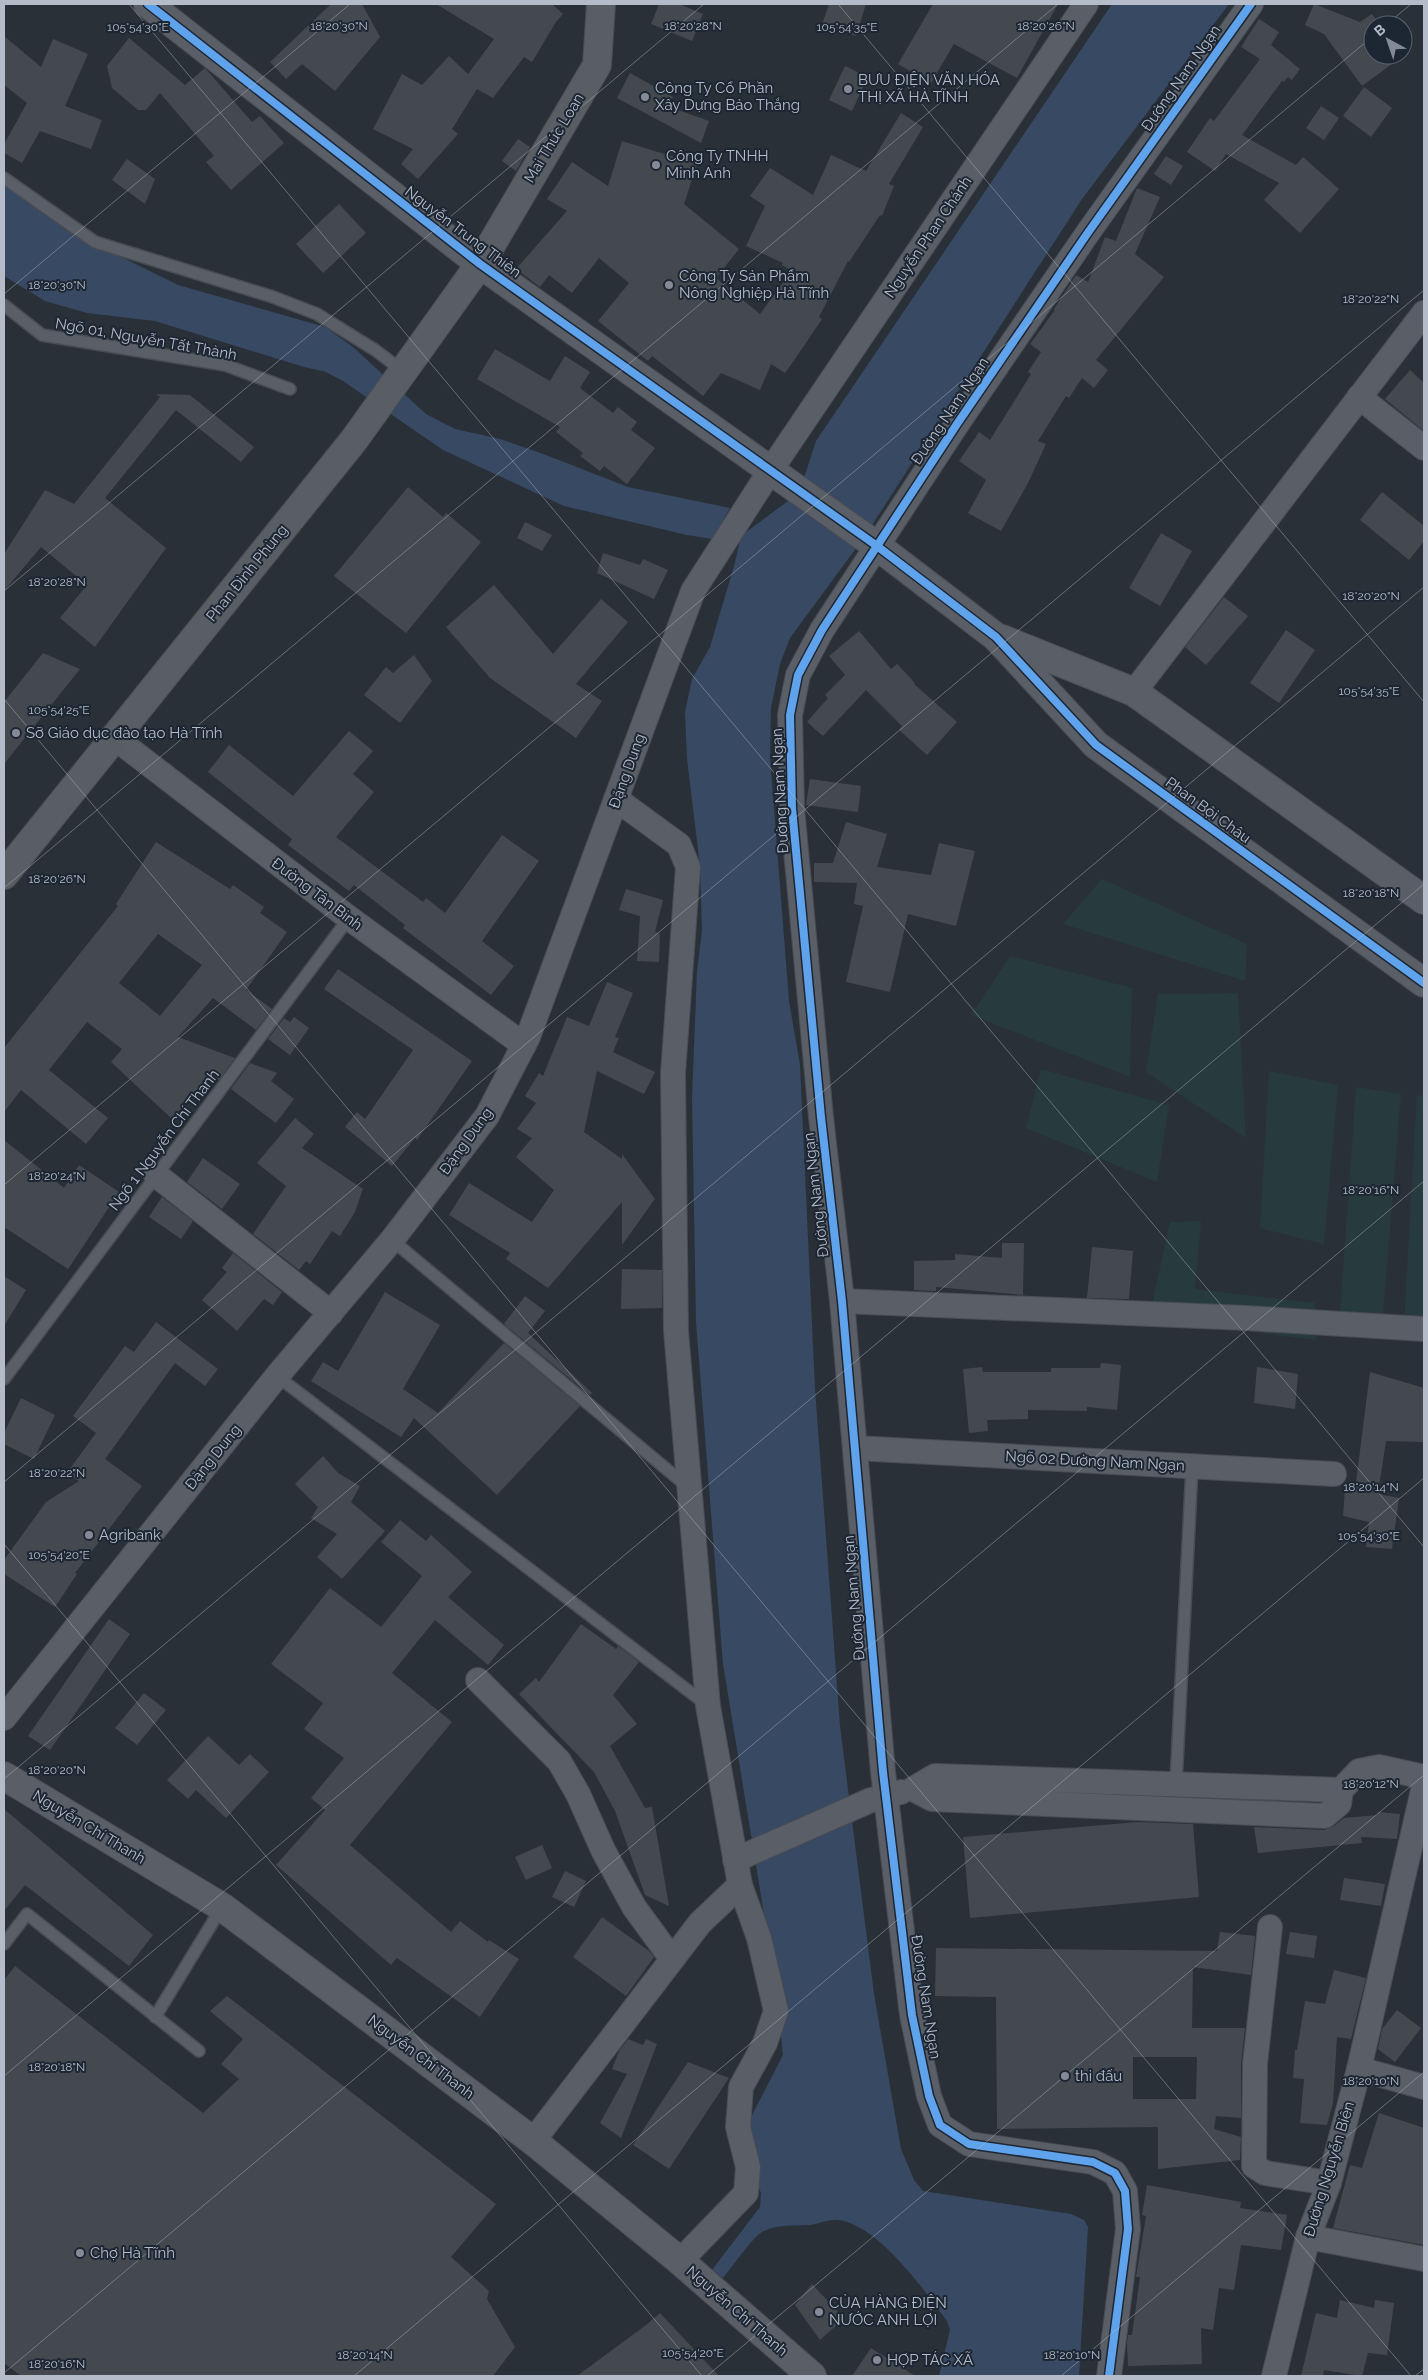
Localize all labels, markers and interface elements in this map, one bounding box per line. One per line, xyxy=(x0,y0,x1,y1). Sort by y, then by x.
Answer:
north arrow xyxy=(1363,15,1413,65)
text: 18°20'30"N xyxy=(310,19,368,33)
text: 18°20'28"N xyxy=(664,19,722,33)
text: 18°20'26"N xyxy=(1017,19,1075,33)
text: 105°54'30"E xyxy=(107,20,169,34)
text: 105°54'35"E xyxy=(816,20,878,34)
street label: Đường Nam Ngạn xyxy=(1138,21,1224,135)
text: B xyxy=(1371,21,1389,39)
place label: BƯU ĐIỆN VĂN HÓA THỊ XÃ HÀ TĨNH xyxy=(858,71,1000,106)
place label: Công Ty Cổ Phần Xây Dựng Bảo Thắng xyxy=(655,79,800,114)
marker: BƯU ĐIỆN VĂN HÓA THỊ XÃ HÀ TĨNH xyxy=(842,83,854,95)
street label: Mai Thúc Loan xyxy=(520,90,588,186)
marker: Công Ty Cổ Phần Xây Dựng Bảo Thắng xyxy=(639,91,651,103)
place label: Công Ty TNHH Minh Anh xyxy=(666,147,769,182)
marker: Công Ty TNHH Minh Anh xyxy=(650,159,662,171)
street label: Nguyễn Phan Chánh xyxy=(881,173,975,301)
street label: Nguyễn Trung Thiên xyxy=(401,182,525,282)
place label: Công Ty Sản Phẩm Nông Nghiệp Hà Tĩnh xyxy=(679,267,829,302)
text: 18°20'30"N xyxy=(28,278,86,292)
marker: Công Ty Sản Phẩm Nông Nghiệp Hà Tĩnh xyxy=(663,279,675,291)
text: 18°20'22"N xyxy=(1343,292,1399,306)
street label: Ngõ 01, Nguyễn Tất Thành xyxy=(54,314,238,364)
street label: Đường Nam Ngạn xyxy=(907,354,993,468)
street label: Phan Đình Phùng xyxy=(202,521,292,625)
text: 18°20'28"N xyxy=(28,575,86,589)
text: 18°20'20"N xyxy=(1342,589,1400,603)
text: 105°54'35"E xyxy=(1338,684,1400,698)
text: 105°54'25"E xyxy=(29,703,90,717)
place label: Sỡ Giáo dục đào tạo Hà Tĩnh xyxy=(26,724,223,742)
marker: Sỡ Giáo dục đào tạo Hà Tĩnh xyxy=(10,727,22,739)
street label: Đường Nam Ngạn xyxy=(768,728,792,854)
street label: Đặng Dung xyxy=(605,731,649,811)
street label: Phan Bội Châu xyxy=(1162,773,1254,847)
street label: Đường Tân Bình xyxy=(268,854,366,934)
text: 18°20'26"N xyxy=(28,872,86,886)
text: 18°20'18"N xyxy=(1343,886,1399,900)
street label: Ngõ 1 Nguyễn Chí Thanh xyxy=(105,1066,223,1214)
street label: Đặng Dung xyxy=(436,1104,496,1178)
street label: Đường Nam Ngạn xyxy=(799,1132,833,1258)
text: 18°20'24"N xyxy=(29,1169,85,1183)
text: 18°20'16"N xyxy=(1343,1183,1399,1197)
street label: Đặng Dung xyxy=(181,1421,245,1493)
street label: Ngõ 02 Đường Nam Ngạn xyxy=(1005,1447,1185,1475)
text: 18°20'22"N xyxy=(29,1466,85,1480)
text: 18°20'14"N xyxy=(1343,1480,1399,1494)
place label: Agribank xyxy=(99,1526,161,1544)
marker: Agribank xyxy=(83,1529,95,1541)
text: 105°54'30"E xyxy=(1338,1529,1400,1543)
street label: Đường Nam Ngạn xyxy=(840,1535,868,1661)
text: 105°54'20"E xyxy=(28,1548,90,1562)
text: 18°20'20"N xyxy=(28,1763,86,1777)
text: 18°20'12"N xyxy=(1343,1777,1399,1791)
street label: Nguyễn Chí Thanh xyxy=(29,1786,149,1868)
street label: Đường Nam Ngạn xyxy=(907,1934,945,2060)
street label: Nguyễn Chí Thanh xyxy=(364,2011,478,2103)
text: 18°20'18"N xyxy=(29,2060,85,2074)
place label: thi đấu xyxy=(1075,2067,1122,2085)
marker: thi đấu xyxy=(1059,2070,1071,2082)
text: 18°20'10"N xyxy=(1343,2074,1399,2088)
street label: Đường Nguyễn Biên xyxy=(1300,2099,1358,2239)
place label: Chợ Hà Tĩnh xyxy=(90,2244,175,2262)
marker: Chợ Hà Tĩnh xyxy=(74,2247,86,2259)
street label: Nguyễn Chí Thanh xyxy=(683,2262,791,2360)
place label: CỦA HÀNG ĐIỆN NƯỚC ANH LỢI xyxy=(829,2294,947,2329)
marker: CỦA HÀNG ĐIỆN NƯỚC ANH LỢI xyxy=(813,2306,825,2318)
text: 105°54'20"E xyxy=(662,2346,724,2360)
text: 18°20'14"N xyxy=(337,2348,393,2362)
text: 18°20'10"N xyxy=(1044,2348,1100,2362)
place label: HỢP TÁC XÃ xyxy=(887,2351,973,2369)
marker: HỢP TÁC XÃ xyxy=(871,2354,883,2366)
text: 18°20'16"N xyxy=(29,2357,85,2371)

